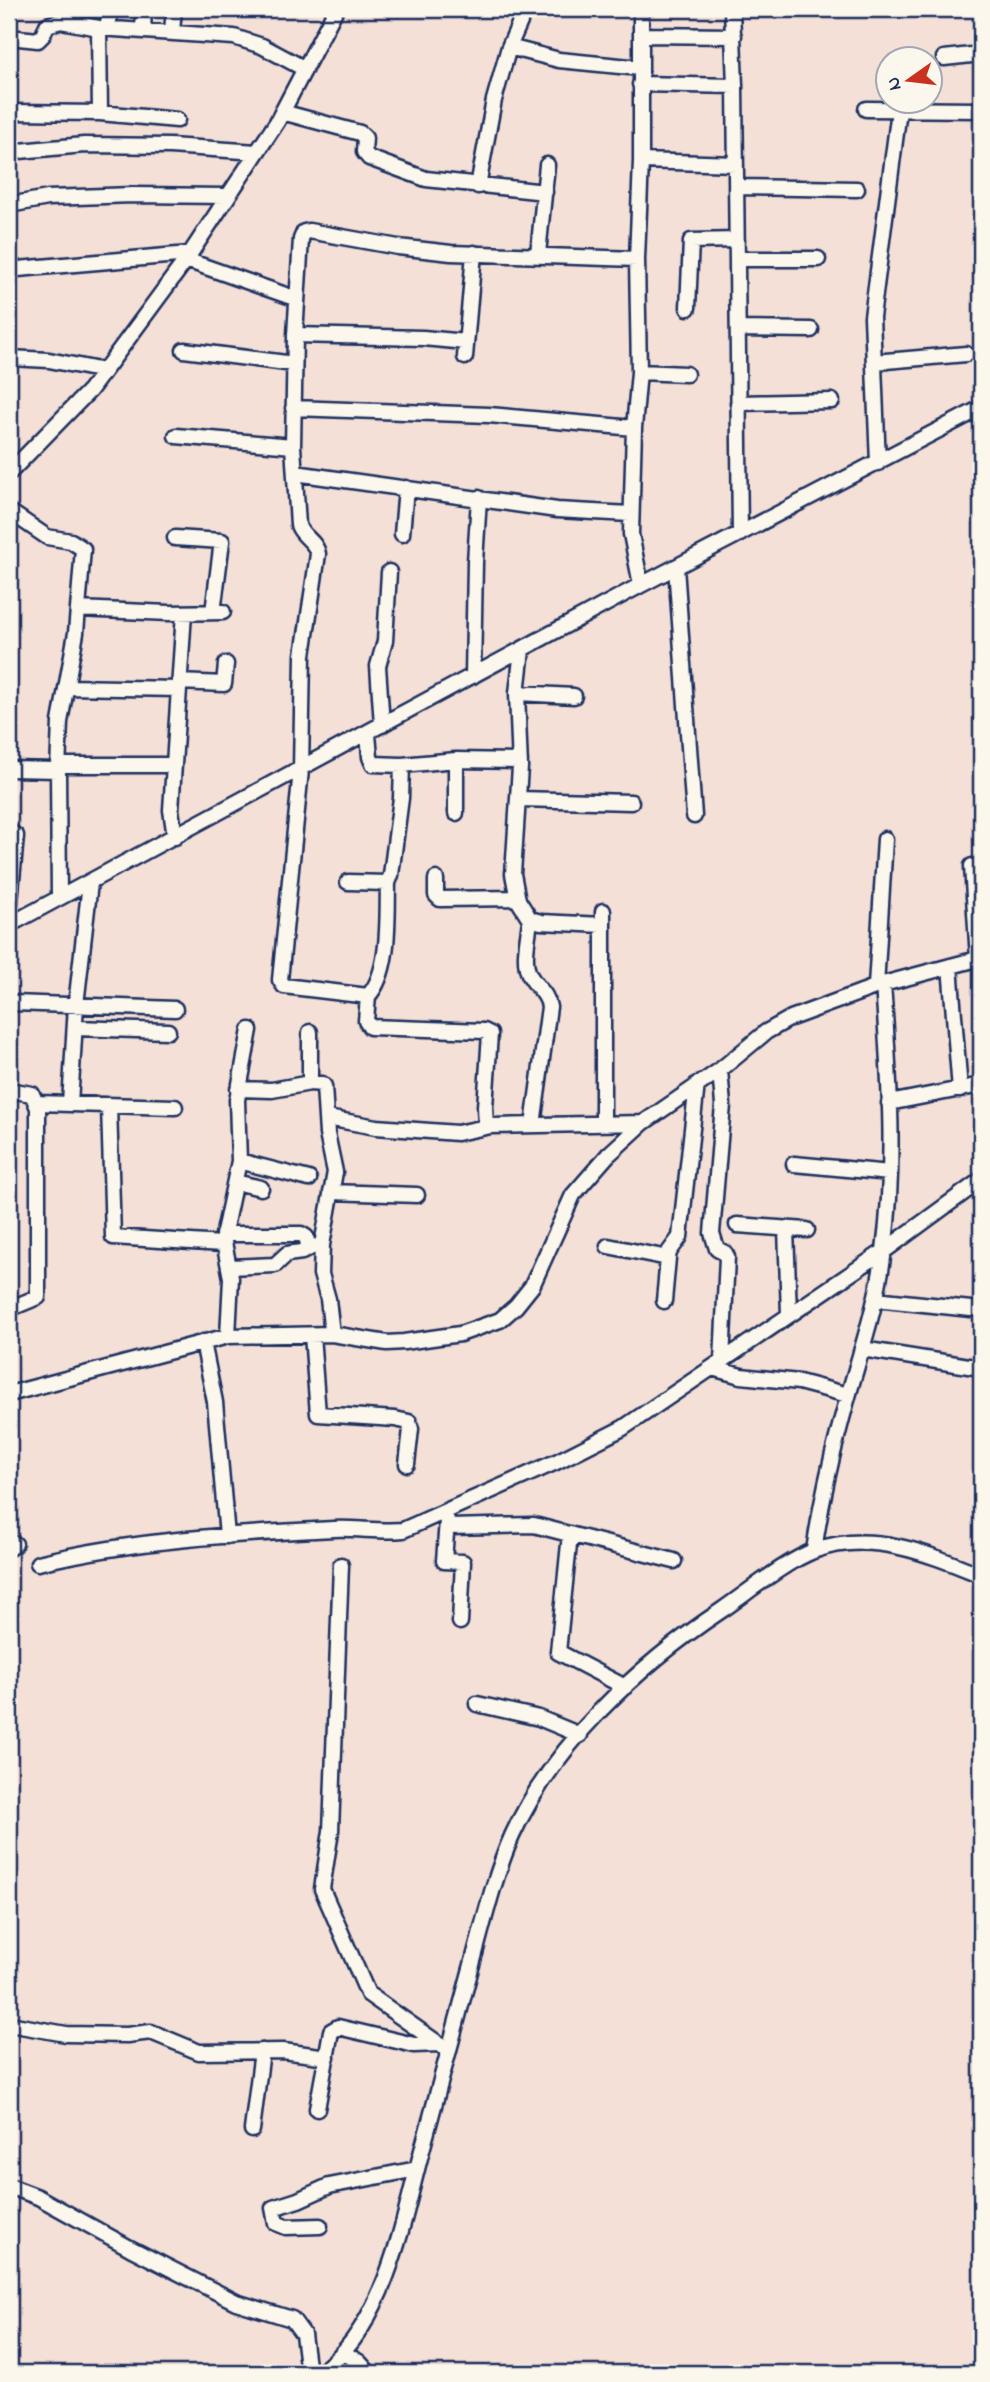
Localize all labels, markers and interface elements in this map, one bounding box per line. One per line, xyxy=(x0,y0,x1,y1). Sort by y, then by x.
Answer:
north arrow xyxy=(874,46,944,116)
text: N xyxy=(880,74,910,93)

